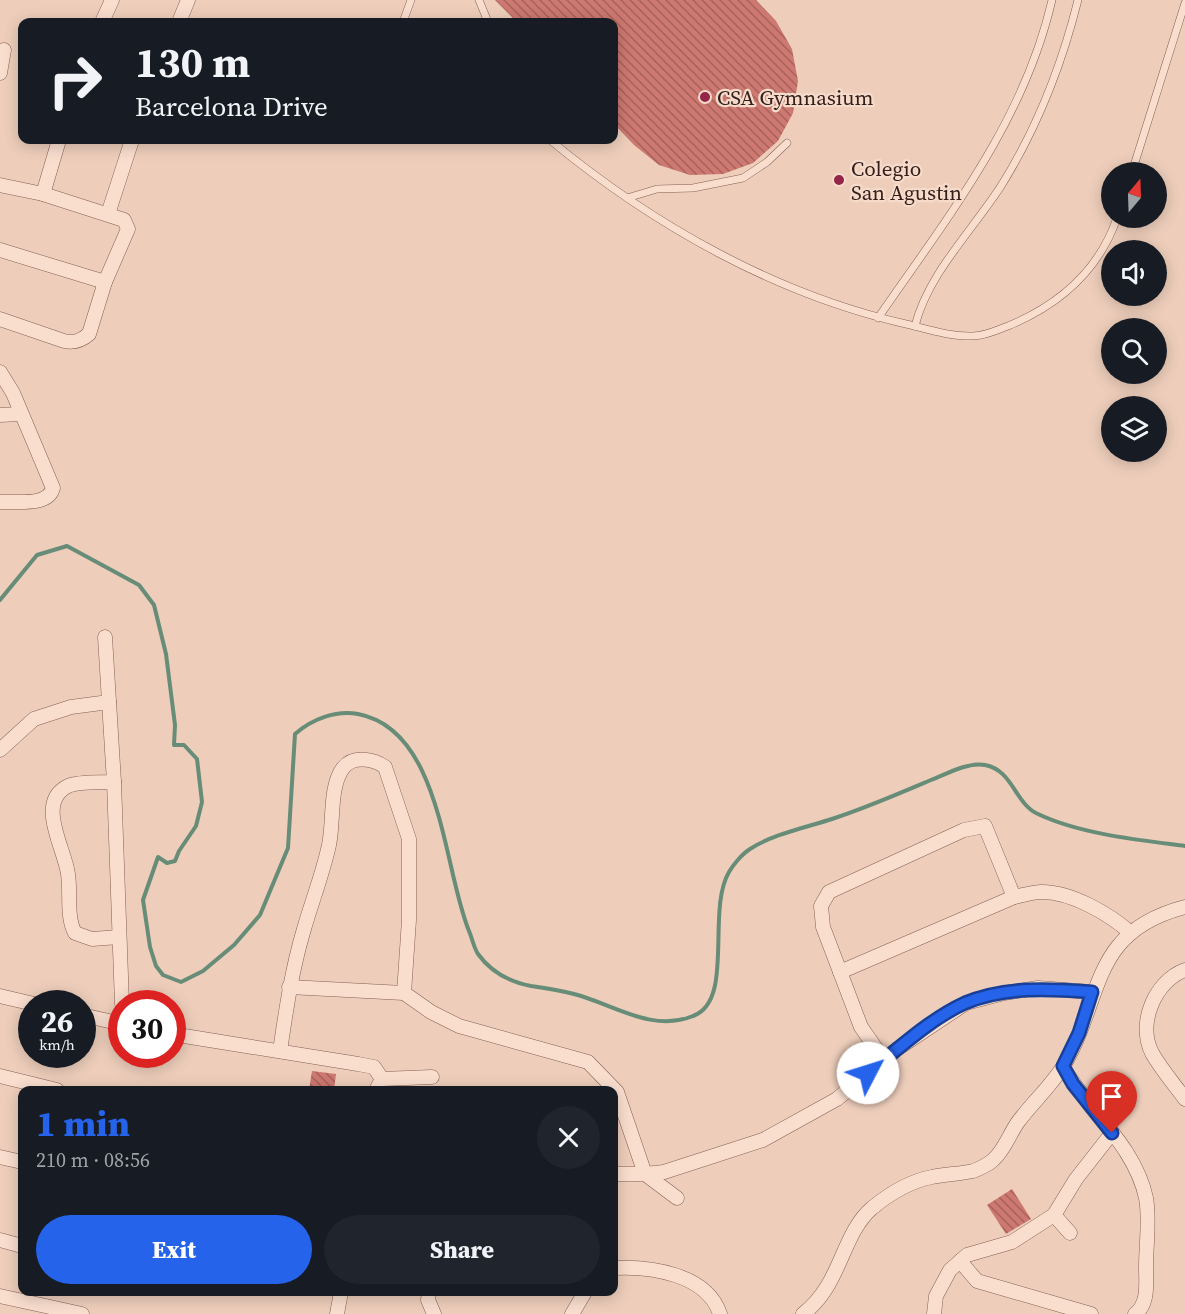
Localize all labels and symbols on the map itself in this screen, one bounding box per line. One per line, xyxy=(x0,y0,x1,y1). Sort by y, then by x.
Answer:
place label: CSA Gymnasium xyxy=(717,83,873,112)
marker: CSA Gymnasium xyxy=(698,90,712,104)
place label: Colegio San Agustin xyxy=(851,154,962,207)
north arrow xyxy=(1101,162,1167,228)
marker: Colegio San Agustin xyxy=(832,173,846,187)
speed limit sign: 30 xyxy=(108,990,186,1068)
position arrow xyxy=(836,1041,900,1105)
pin xyxy=(1086,1071,1137,1133)

